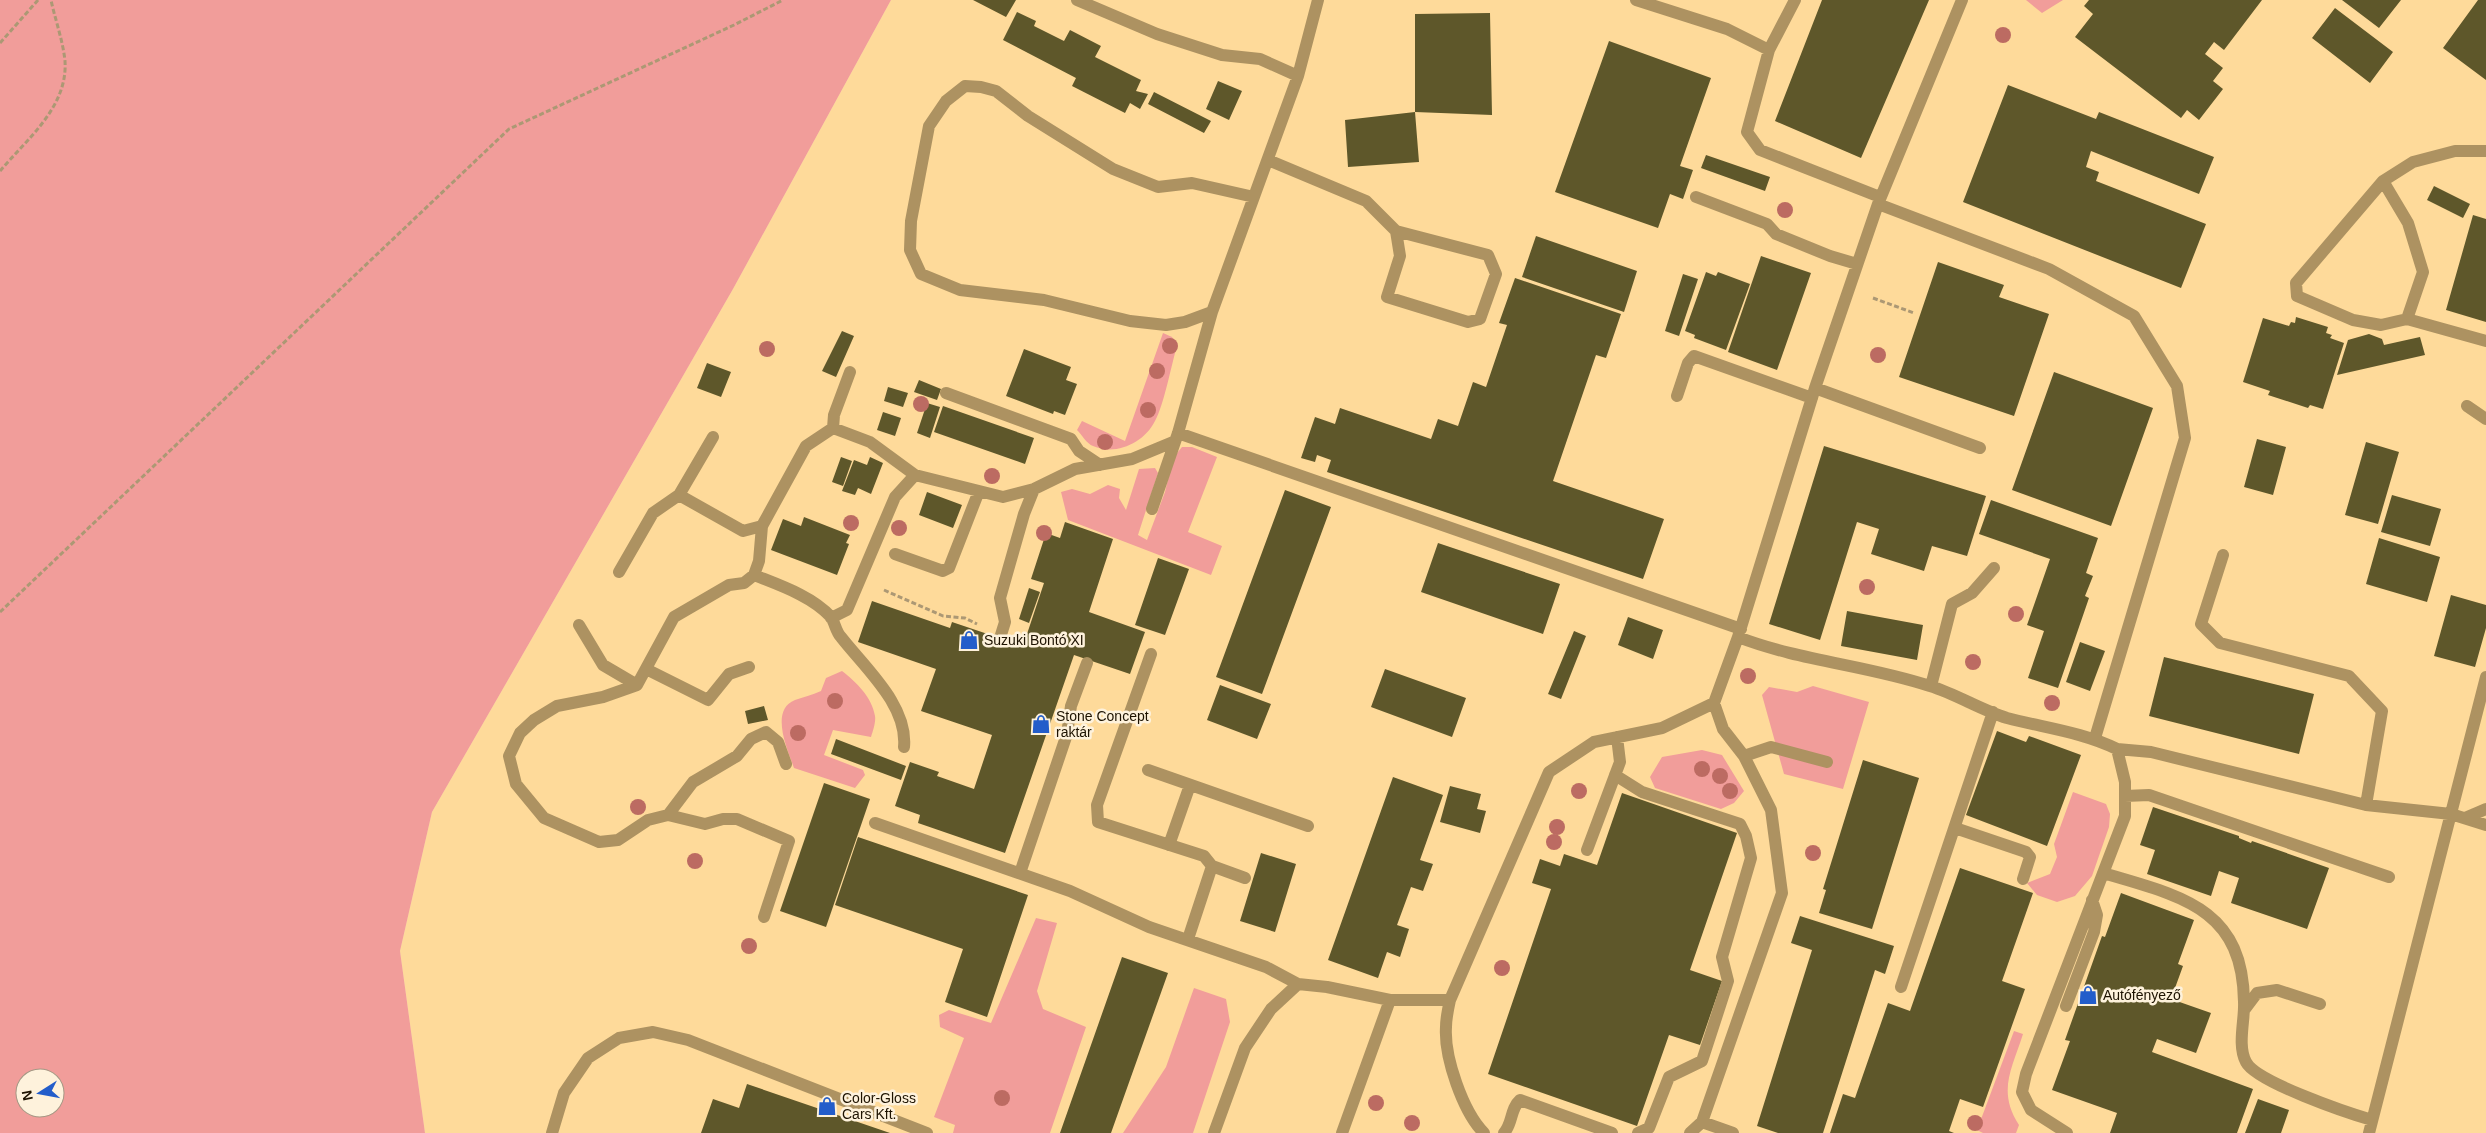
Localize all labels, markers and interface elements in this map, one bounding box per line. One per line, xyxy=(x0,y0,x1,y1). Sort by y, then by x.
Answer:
shop icon: Suzuki Bontó XI xyxy=(958,629,980,651)
place label: Suzuki Bontó XI xyxy=(984,632,1084,648)
place label: Stone Concept raktár xyxy=(1056,708,1149,740)
shop icon: Stone Concept raktár xyxy=(1030,713,1052,735)
shop icon: Autófényező xyxy=(2077,984,2099,1006)
place label: Autófényező xyxy=(2103,987,2181,1003)
north arrow xyxy=(15,1068,65,1118)
text: N xyxy=(18,1089,36,1102)
place label: Color-Gloss Cars Kft. xyxy=(842,1090,916,1122)
shop icon: Color-Gloss Cars Kft. xyxy=(816,1095,838,1117)

